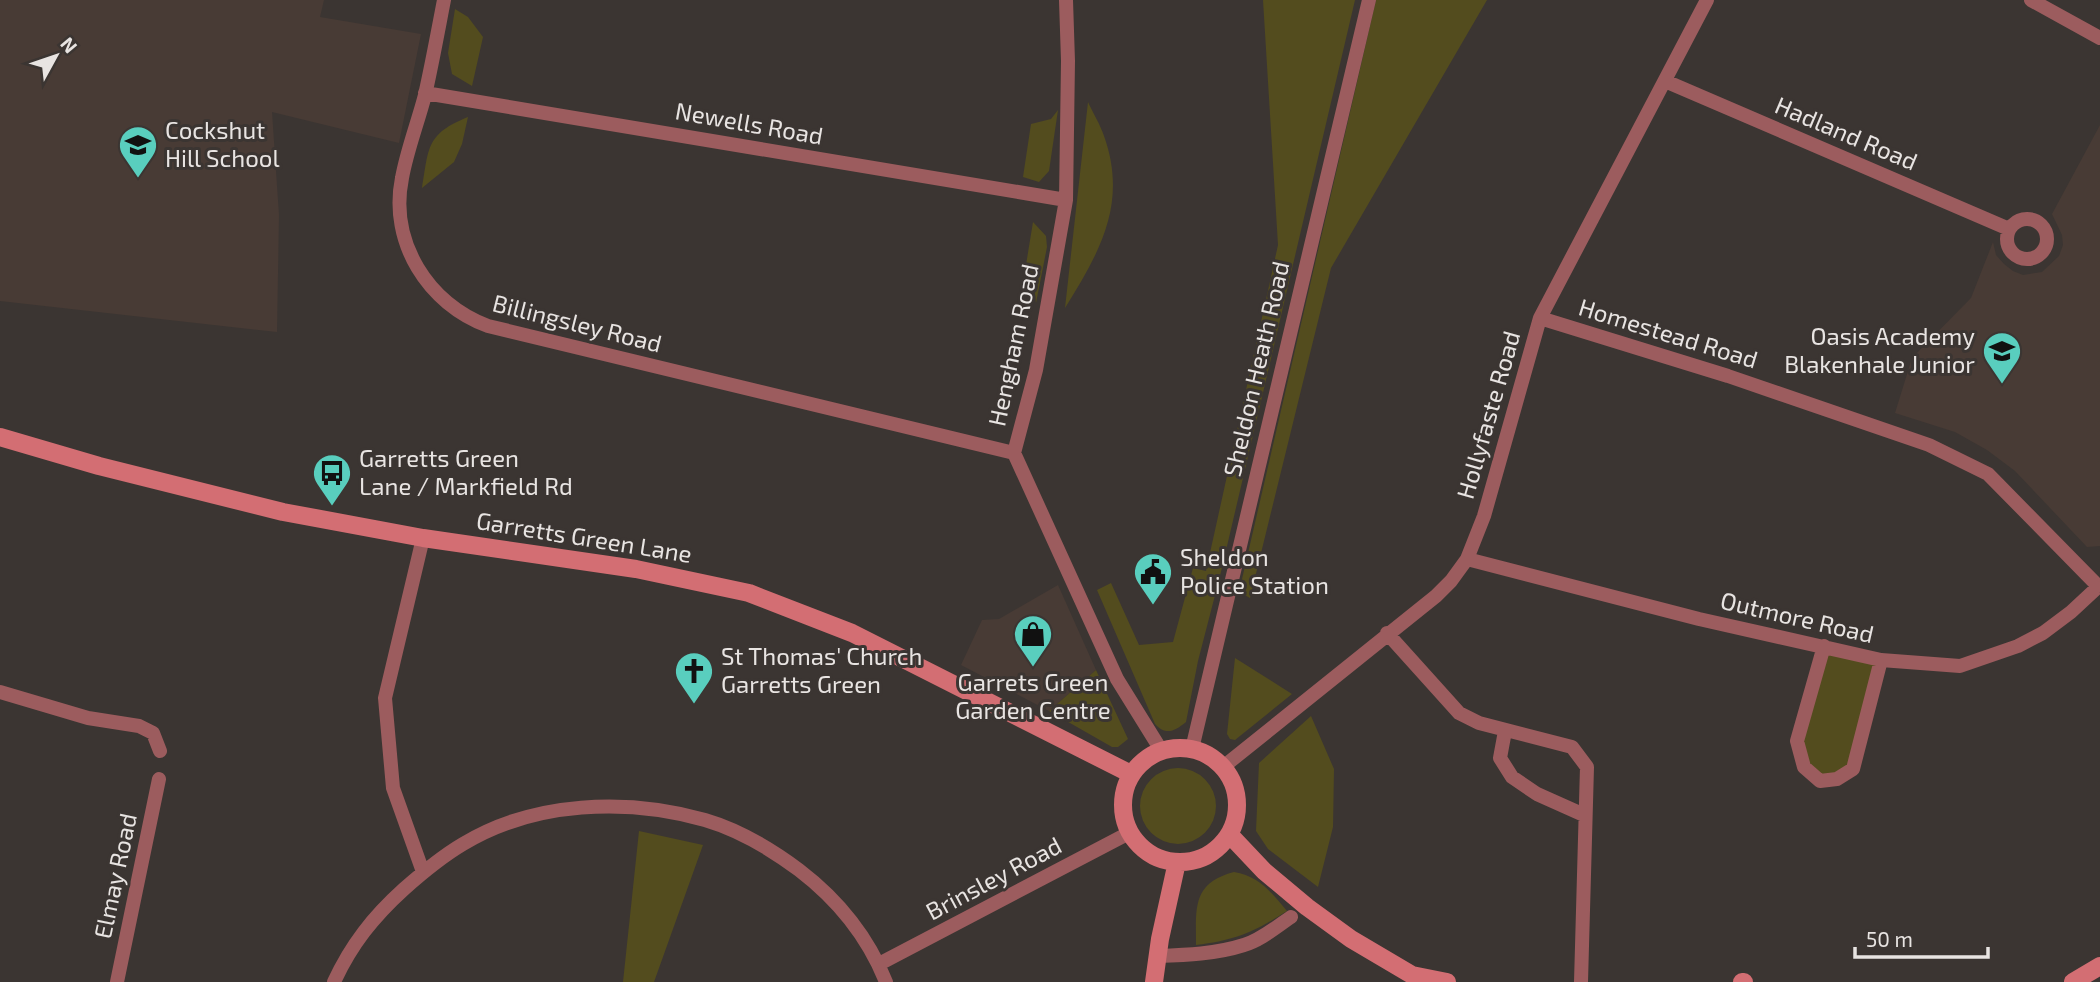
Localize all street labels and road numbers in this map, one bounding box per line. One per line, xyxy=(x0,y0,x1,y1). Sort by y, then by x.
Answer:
street label: Hadland Road xyxy=(1771,90,1922,176)
street label: Newells Road xyxy=(673,95,825,150)
street label: Sheldon Heath Road xyxy=(1217,258,1294,479)
street label: Hengham Road xyxy=(981,261,1044,428)
street label: Billingsley Road xyxy=(490,288,665,358)
street label: Homestead Road xyxy=(1576,292,1761,374)
street label: Hollyfaste Road xyxy=(1450,327,1525,502)
street label: Garretts Green Lane xyxy=(474,505,694,568)
street label: Outmore Road xyxy=(1718,585,1877,648)
street label: Elmay Road xyxy=(87,810,142,941)
street label: Brinsley Road xyxy=(921,830,1066,926)

